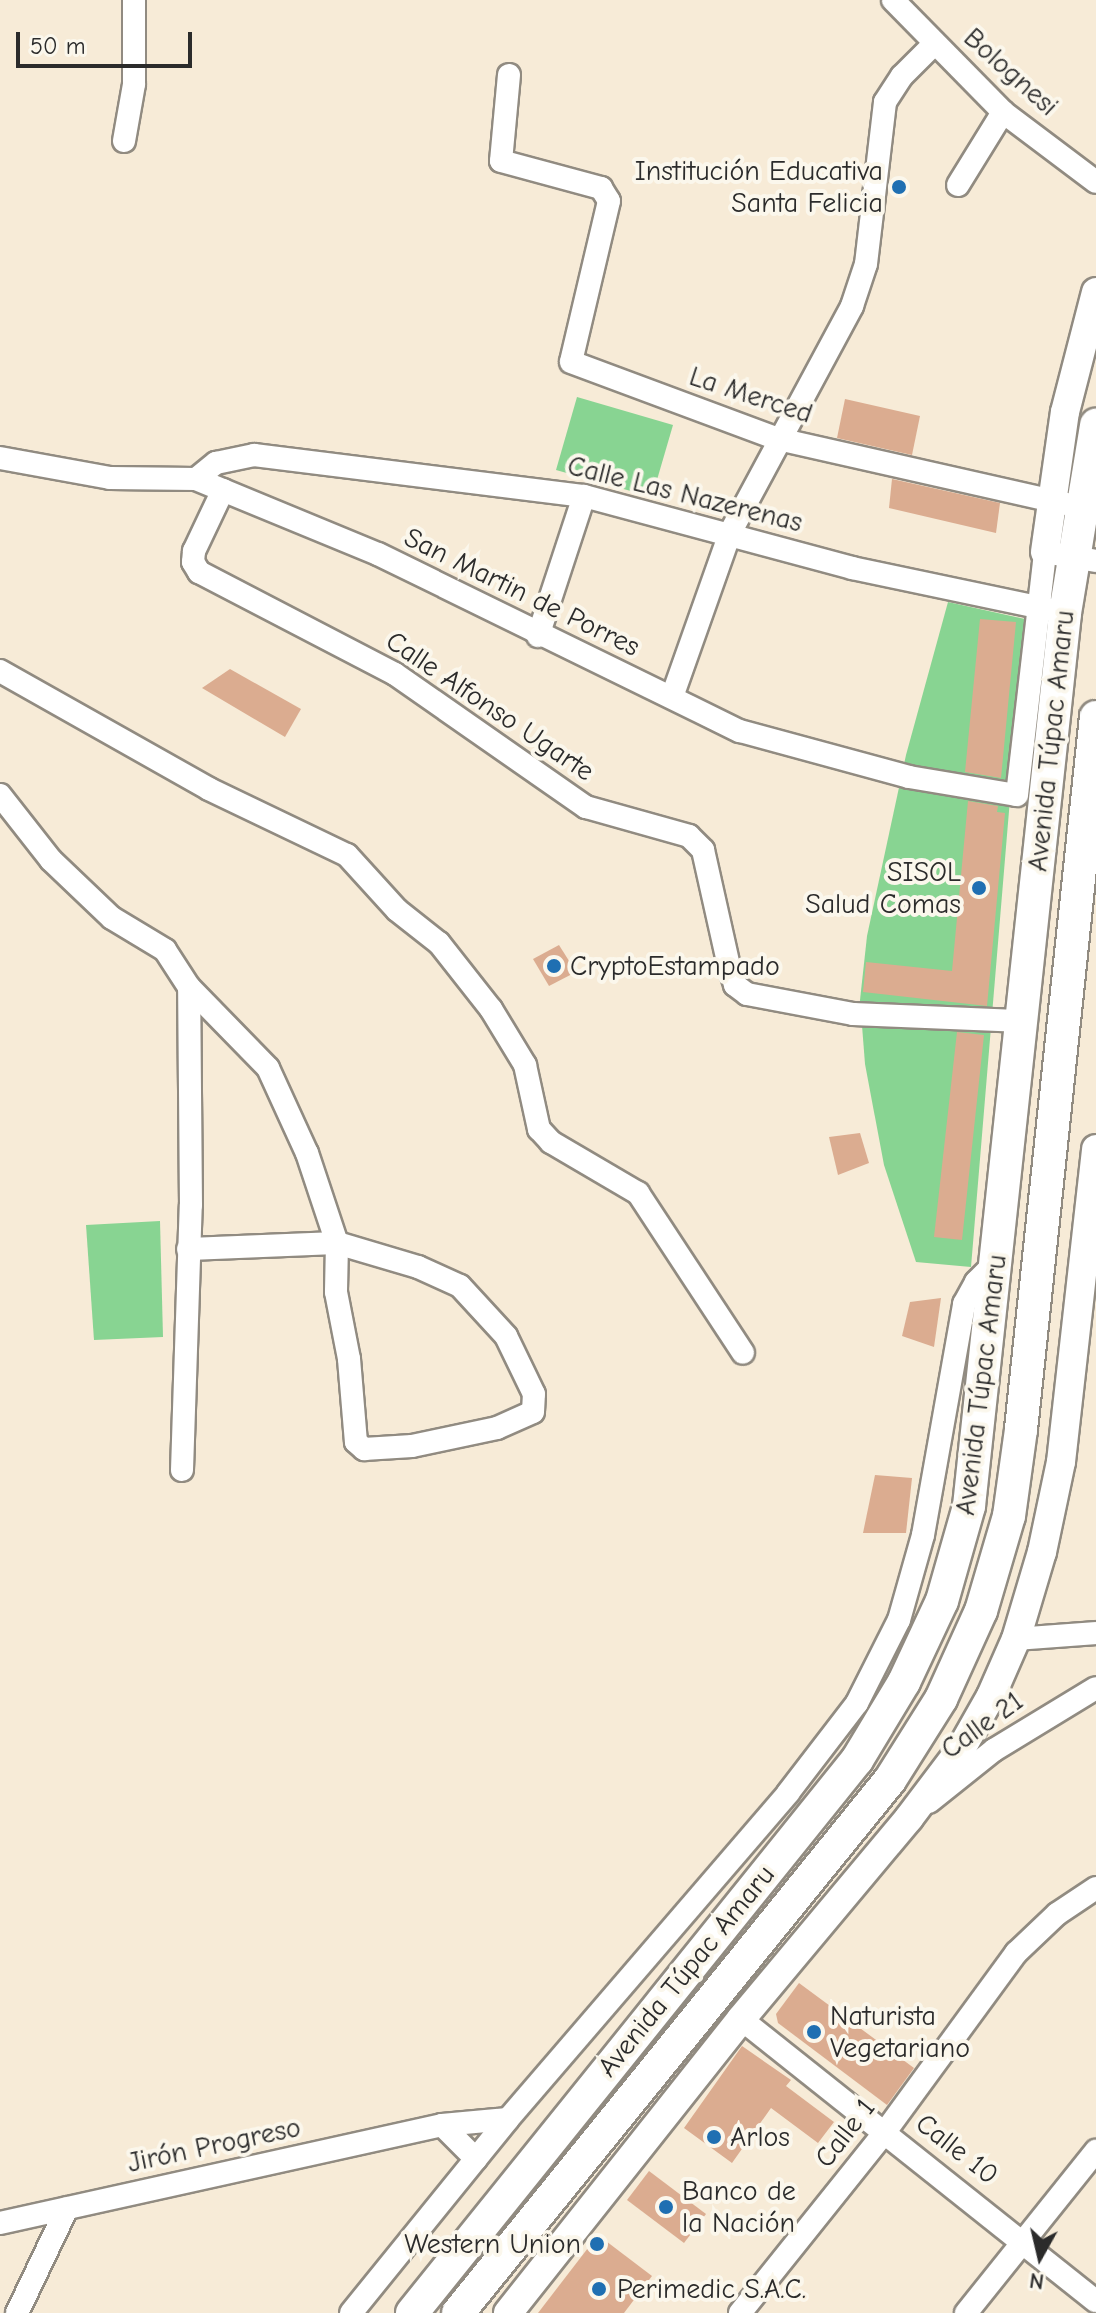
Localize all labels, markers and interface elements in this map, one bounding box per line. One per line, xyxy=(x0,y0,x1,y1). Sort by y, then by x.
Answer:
scale bar xyxy=(20,16,196,66)
street label: Bolognesi xyxy=(957,21,1065,123)
text: 50 m xyxy=(30,32,86,60)
place label: Institución Educativa Santa Felicia xyxy=(635,154,883,220)
marker: Institución Educativa Santa Felicia xyxy=(890,178,908,196)
street label: La Merced xyxy=(685,359,817,431)
street label: Calle Las Nazerenas xyxy=(564,449,806,539)
street label: San Martin de Porres xyxy=(399,520,645,664)
street label: Avenida Túpac Amaru xyxy=(1021,609,1081,873)
street label: Calle Alfonso Ugarte xyxy=(379,624,601,788)
place label: SISOL Salud Comas xyxy=(805,855,961,921)
marker: SISOL Salud Comas xyxy=(968,877,990,899)
place label: CryptoEstampado xyxy=(570,949,780,983)
marker: CryptoEstampado xyxy=(545,957,563,975)
street label: Avenida Túpac Amaru xyxy=(948,1253,1014,1517)
street label: Calle 21 xyxy=(934,1684,1030,1766)
street label: Avenida Túpac Amaru xyxy=(590,1859,782,2083)
place label: Naturista Vegetariano xyxy=(830,1999,970,2065)
marker: Naturista Vegetariano xyxy=(805,2023,823,2041)
street label: Calle 1 xyxy=(808,2092,882,2174)
street label: Calle 10 xyxy=(909,2106,1005,2192)
street label: Jirón Progreso xyxy=(124,2110,304,2180)
place label: Arlos xyxy=(730,2120,790,2154)
marker: Arlos xyxy=(705,2128,723,2146)
place label: Banco de la Nación xyxy=(682,2174,796,2240)
marker: Banco de la Nación xyxy=(657,2198,675,2216)
north arrow xyxy=(1000,2217,1080,2297)
place label: Western Union xyxy=(404,2227,581,2261)
marker: Western Union xyxy=(588,2235,606,2253)
text: N xyxy=(1028,2267,1046,2295)
place label: Perimedic S.A.C. xyxy=(617,2272,806,2306)
marker: Perimedic S.A.C. xyxy=(588,2278,610,2300)

